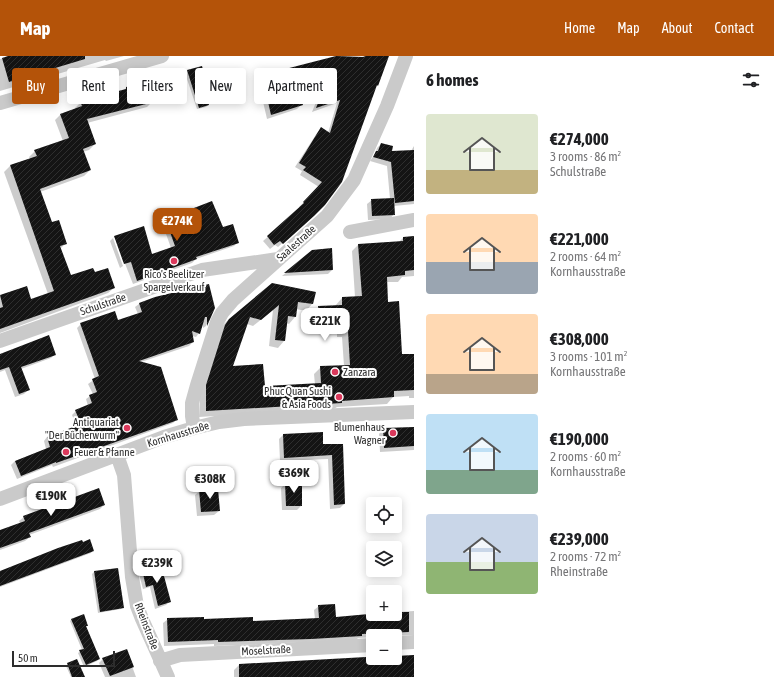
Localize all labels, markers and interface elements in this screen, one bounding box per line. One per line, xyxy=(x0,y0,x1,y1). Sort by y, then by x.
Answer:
text: Map xyxy=(20,17,51,39)
text: Home xyxy=(564,20,595,36)
text: Map xyxy=(617,20,640,36)
text: About xyxy=(662,20,693,36)
text: Contact xyxy=(715,20,754,36)
chip: Buy xyxy=(12,68,59,104)
chip: Rent xyxy=(67,68,119,104)
chip: Filters xyxy=(127,68,187,104)
chip: New xyxy=(195,68,246,104)
chip: Apartment xyxy=(254,68,337,104)
icon: filters xyxy=(740,69,762,91)
text: 6 homes xyxy=(426,70,479,90)
text: €274,000 xyxy=(550,129,609,149)
icon: home xyxy=(458,130,506,178)
text: 3 rooms · 86 m² xyxy=(550,149,621,164)
text: Schulstraße xyxy=(550,164,606,179)
pin: €274K xyxy=(149,208,205,242)
text: €274K xyxy=(162,213,192,228)
street label: Saalestraße xyxy=(274,222,318,264)
text: €221,000 xyxy=(550,229,609,249)
icon: home xyxy=(458,230,506,278)
text: 2 rooms · 64 m² xyxy=(550,249,621,264)
marker: Rico's Beelitzer Spargelverkauf xyxy=(169,256,179,266)
text: Kornhausstraße xyxy=(550,264,626,279)
place label: Rico's Beelitzer Spargelverkauf xyxy=(143,268,205,293)
street label: Schulstraße xyxy=(79,291,127,317)
pin: €221K xyxy=(297,308,353,342)
text: €221K xyxy=(310,313,340,328)
text: €308,000 xyxy=(550,329,609,349)
icon: home xyxy=(458,330,506,378)
text: 3 rooms · 101 m² xyxy=(550,349,627,364)
text: Kornhausstraße xyxy=(550,364,626,379)
place label: Zanzara xyxy=(343,366,376,378)
marker: Zanzara xyxy=(330,367,340,377)
place label: Phuc Quan Sushi & Asia Foods xyxy=(264,385,331,410)
marker: Phuc Quan Sushi & Asia Foods xyxy=(334,392,344,402)
place label: Antiquariat "Der Bücherwurm" xyxy=(45,416,119,441)
street label: Kornhausstraße xyxy=(146,419,210,449)
place label: Blumenhaus Wagner xyxy=(334,421,386,446)
marker: Antiquariat "Der Bücherwurm" xyxy=(122,423,132,433)
marker: Blumenhaus Wagner xyxy=(388,428,398,438)
text: €190,000 xyxy=(550,429,609,449)
icon: home xyxy=(458,430,506,478)
place label: Feuer & Pfanne xyxy=(74,446,135,458)
marker: Feuer & Pfanne xyxy=(61,447,71,457)
text: 2 rooms · 60 m² xyxy=(550,449,621,464)
pin: €369K xyxy=(266,460,322,494)
text: Kornhausstraße xyxy=(550,464,626,479)
text: €369K xyxy=(279,465,309,480)
pin: €308K xyxy=(182,466,238,500)
text: €308K xyxy=(195,471,225,486)
pin: €190K xyxy=(23,483,79,517)
text: €190K xyxy=(36,488,66,503)
map controls xyxy=(366,497,402,665)
button: locate xyxy=(366,497,402,533)
text: €239,000 xyxy=(550,529,609,549)
icon: home xyxy=(458,530,506,578)
button: layers xyxy=(366,541,402,577)
text: 2 rooms · 72 m² xyxy=(550,549,621,564)
pin: €239K xyxy=(129,550,185,584)
text: €239K xyxy=(142,555,172,570)
text: Rheinstraße xyxy=(550,564,608,579)
button: + xyxy=(366,585,402,621)
street label: Rheinstraße xyxy=(133,601,161,651)
button: − xyxy=(366,629,402,665)
street label: Moselstraße xyxy=(241,643,291,657)
scale bar xyxy=(12,649,115,668)
text: 50 m xyxy=(18,652,38,664)

